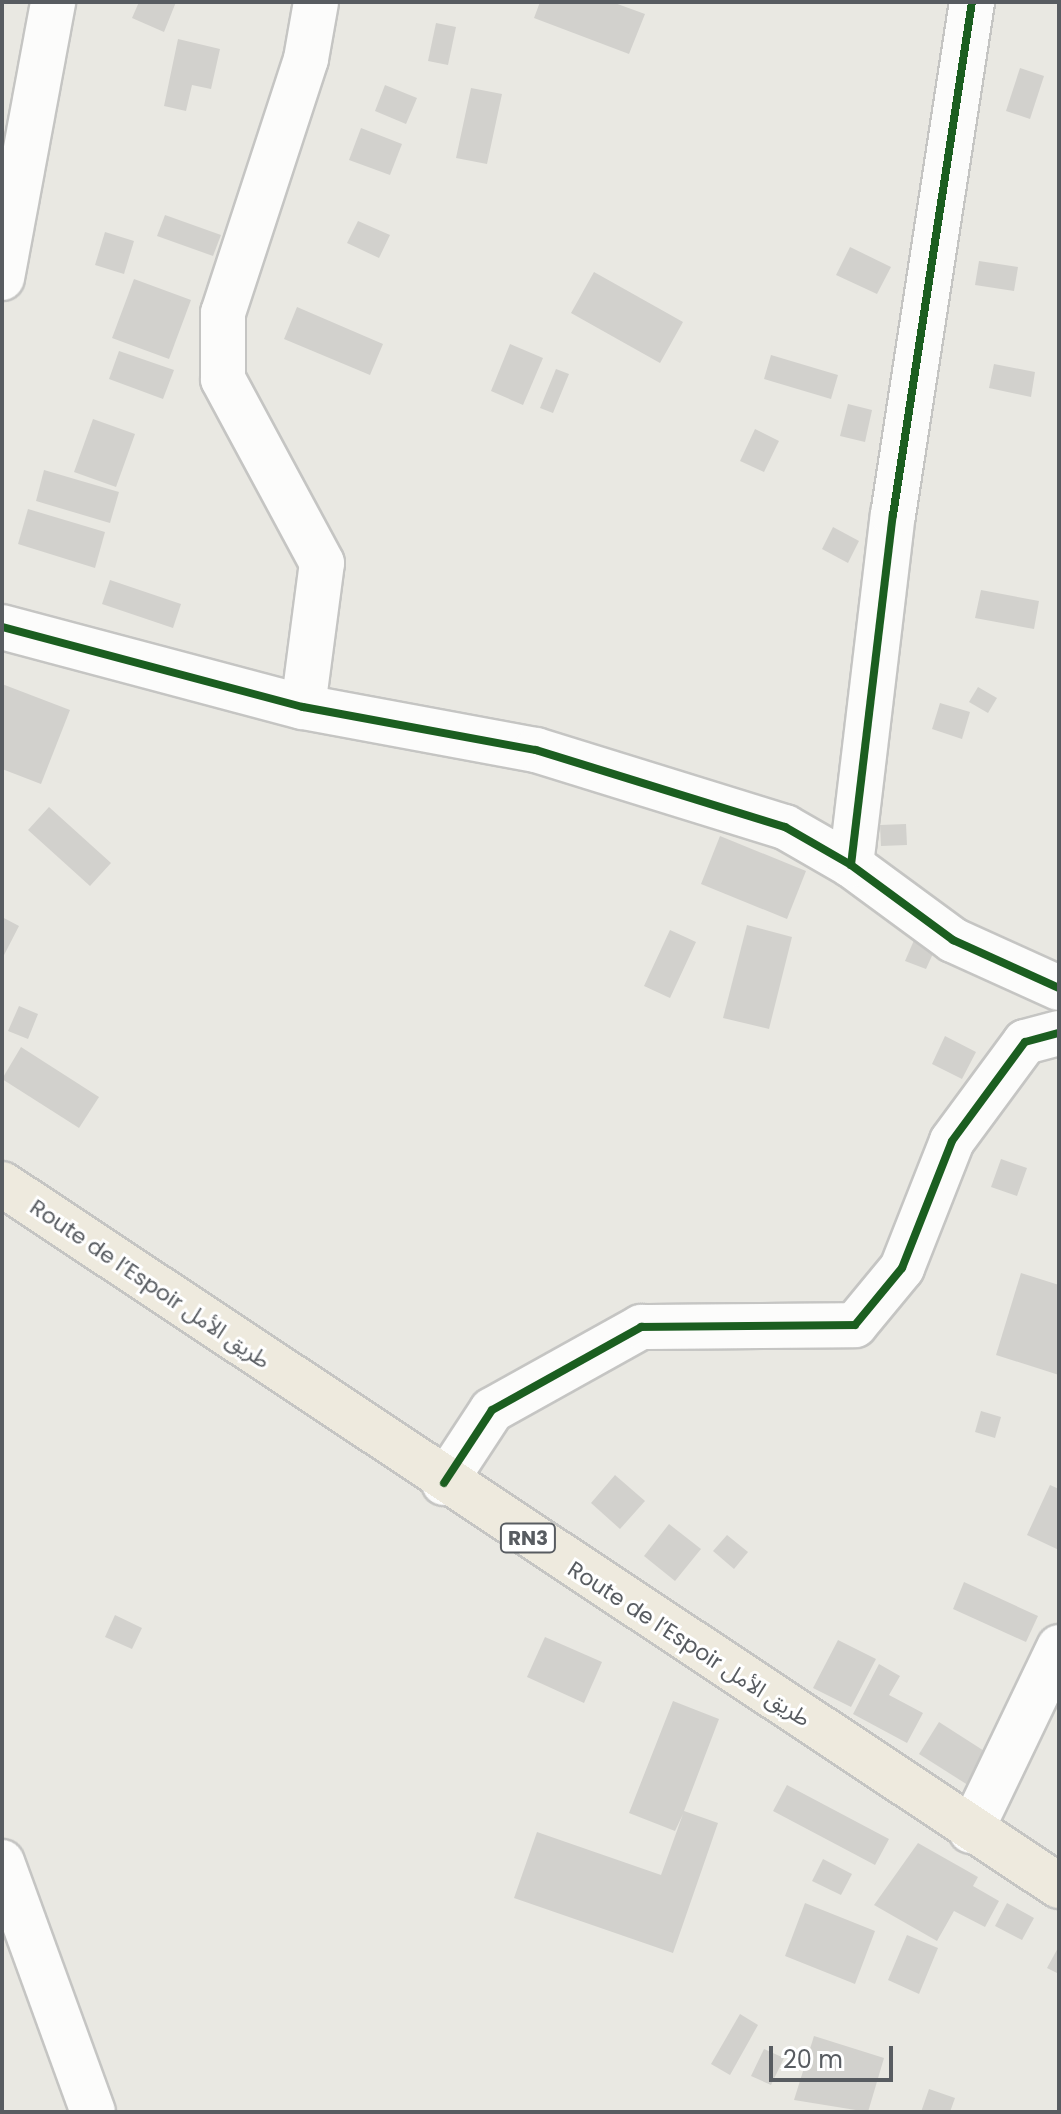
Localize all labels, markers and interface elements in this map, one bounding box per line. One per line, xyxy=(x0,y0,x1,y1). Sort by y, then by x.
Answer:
street label: Route de l’Espoir طريق الأمل xyxy=(25,1194,275,1374)
road number: RN3 xyxy=(498,1522,558,1554)
street label: Route de l’Espoir طريق الأمل xyxy=(563,1556,815,1732)
scale bar xyxy=(773,2030,897,2080)
text: 20 m xyxy=(783,2043,843,2076)

